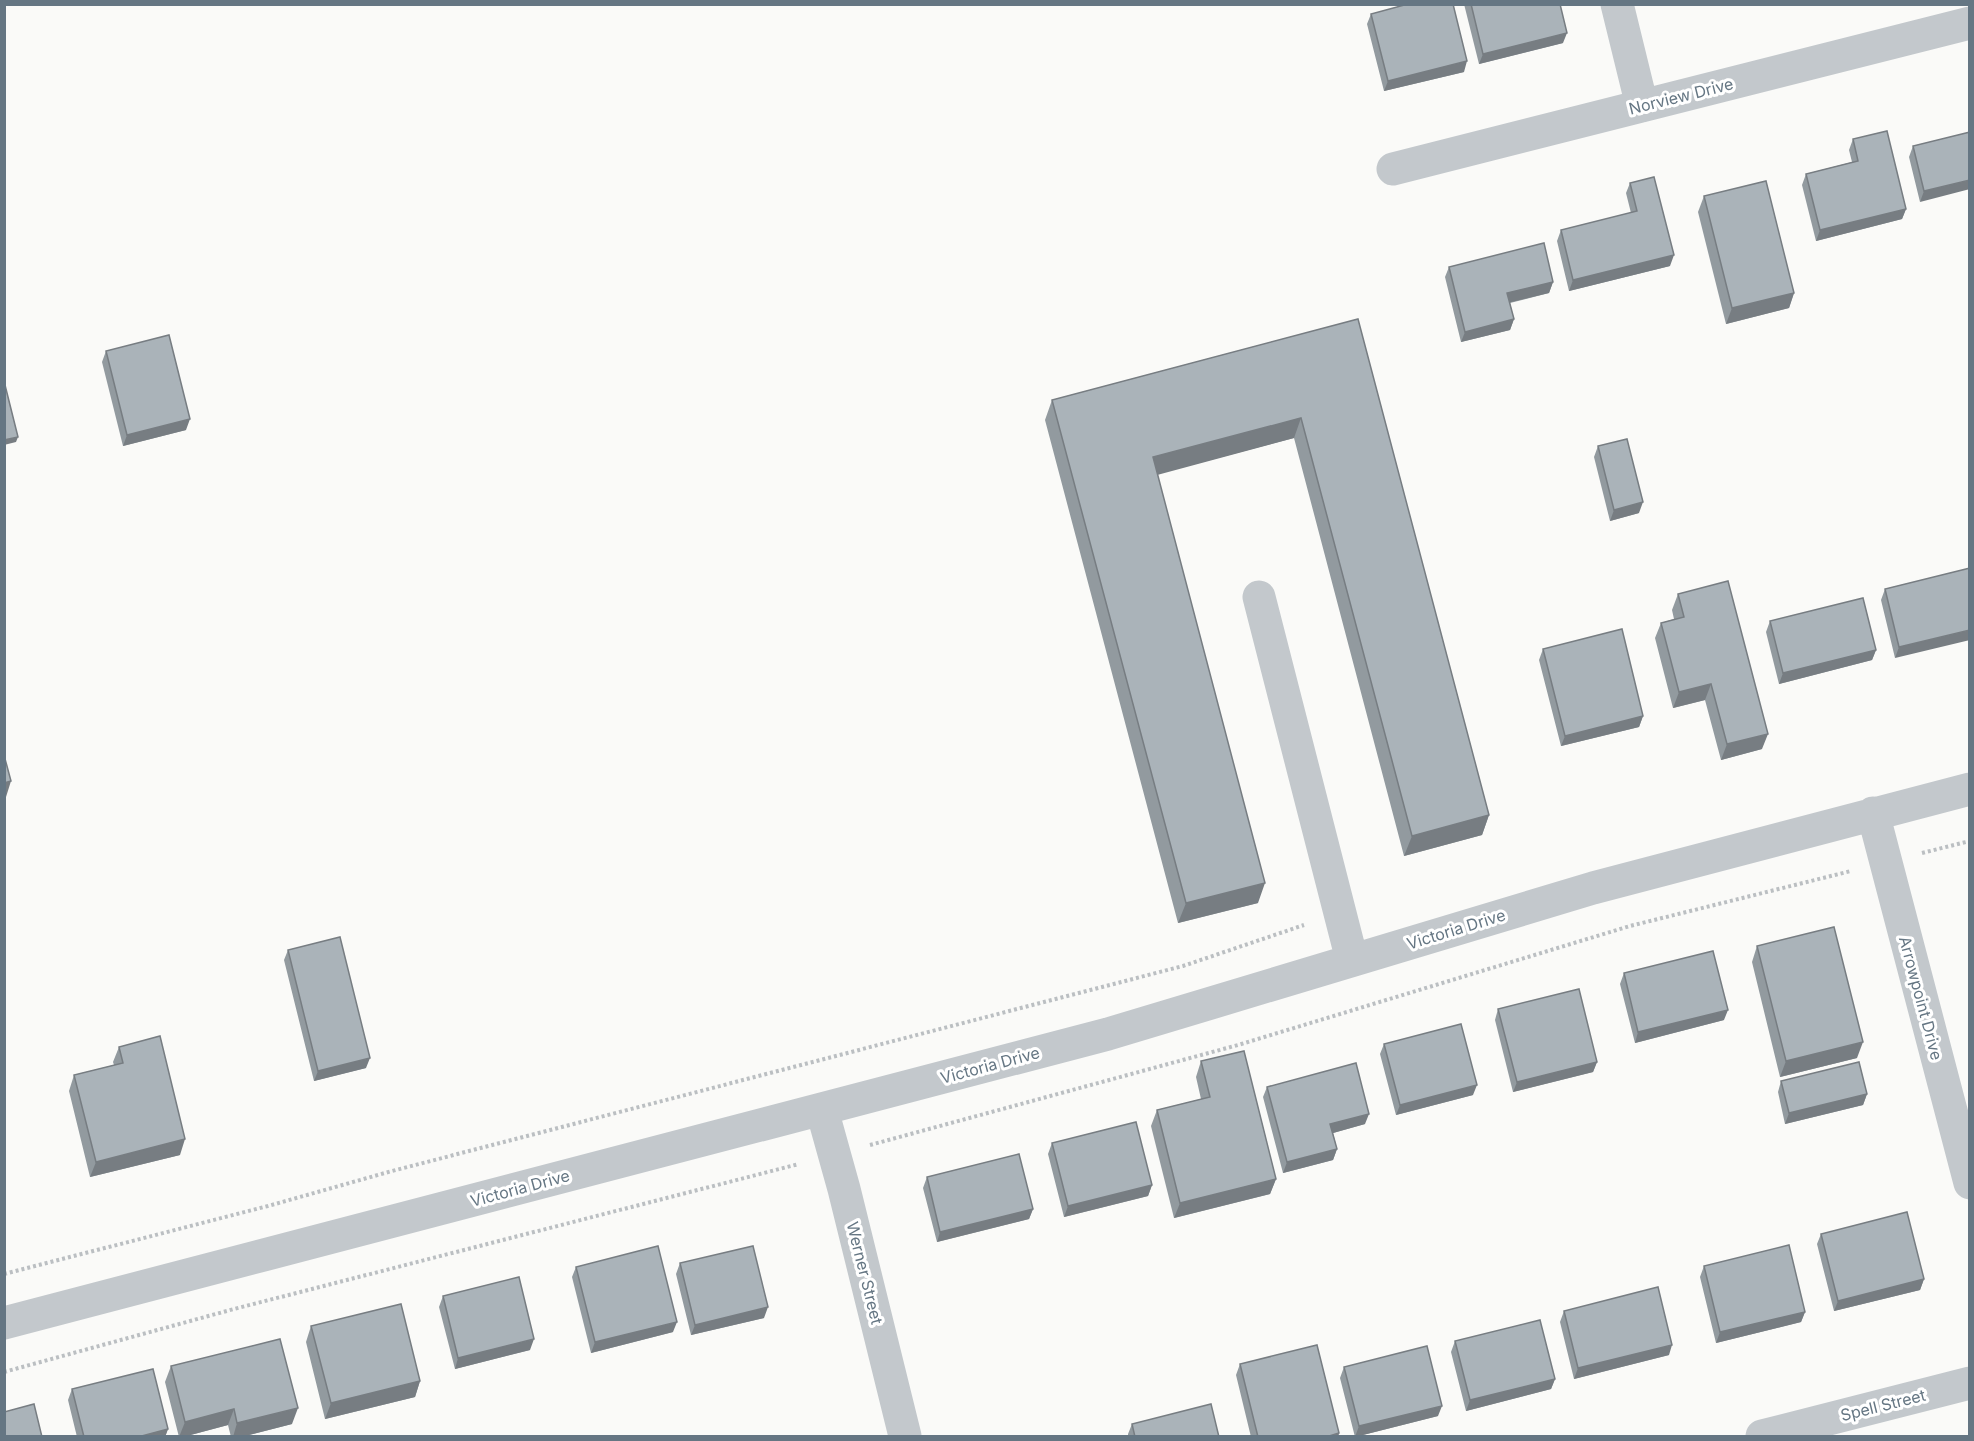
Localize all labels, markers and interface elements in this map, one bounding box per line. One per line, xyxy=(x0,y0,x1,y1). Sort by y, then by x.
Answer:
street label: Norview Drive xyxy=(1627,73,1735,119)
street label: Victoria Drive xyxy=(1404,905,1508,953)
street label: Arrowpoint Drive xyxy=(1895,934,1947,1062)
street label: Victoria Drive xyxy=(938,1042,1042,1088)
street label: Victoria Drive xyxy=(468,1165,572,1211)
street label: Werner Street xyxy=(843,1220,887,1326)
street label: Spell Street xyxy=(1838,1385,1928,1425)

